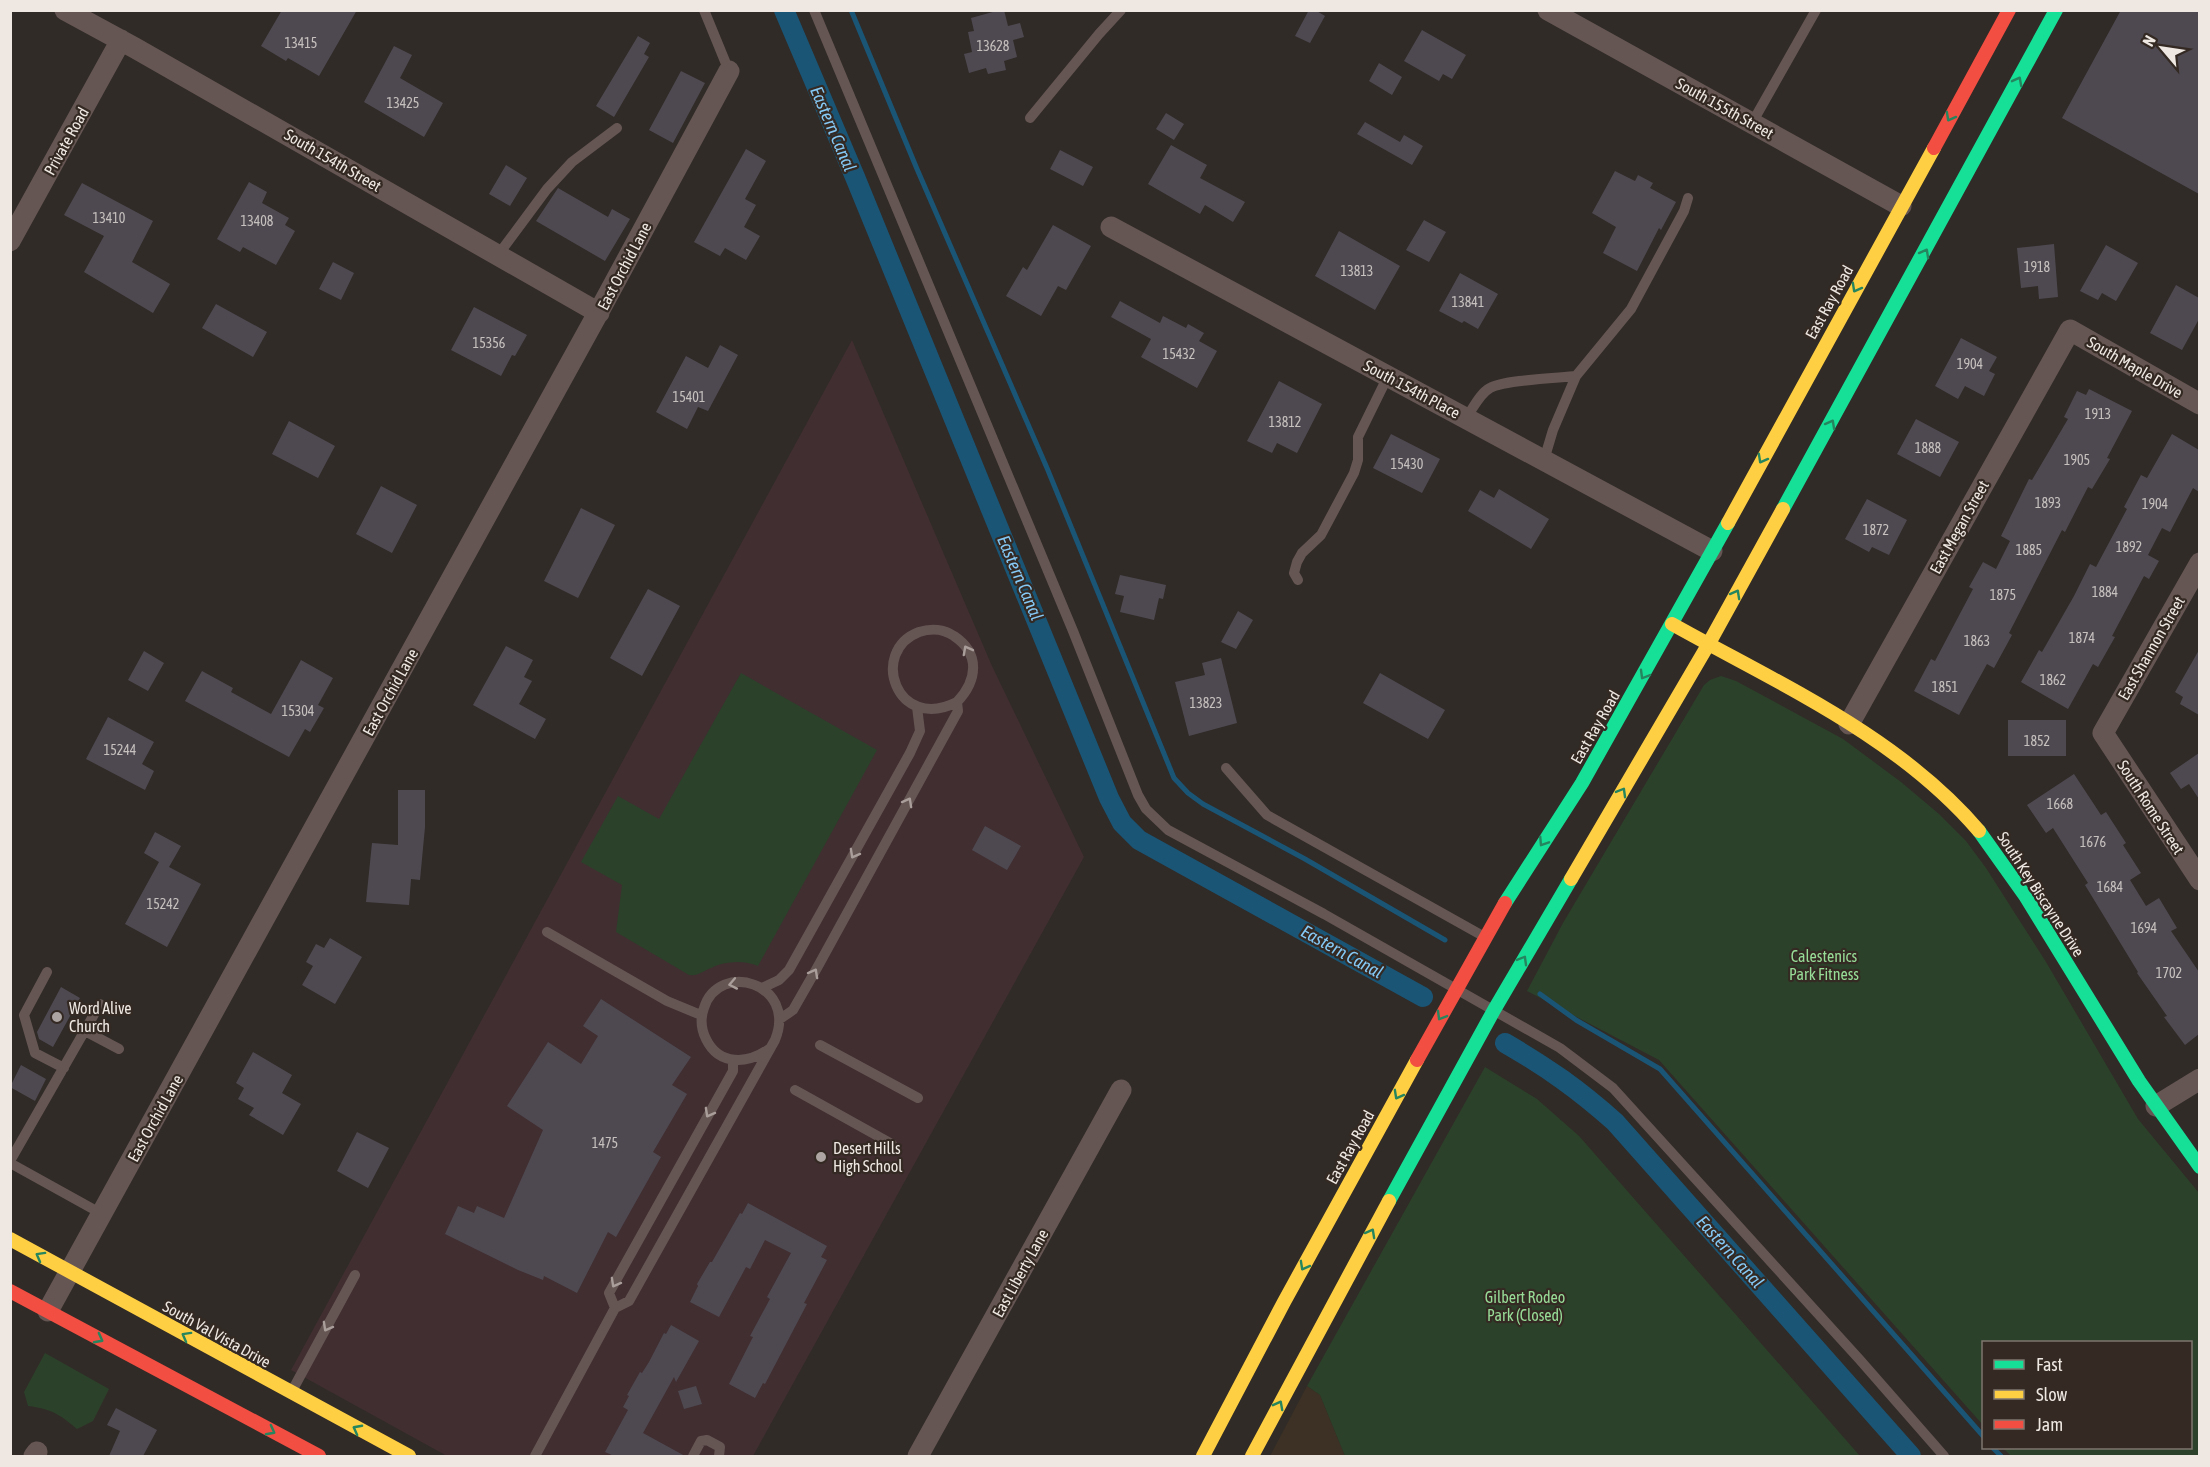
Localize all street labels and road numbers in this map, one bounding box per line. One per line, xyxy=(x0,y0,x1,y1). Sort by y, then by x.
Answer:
street label: South 155th Street xyxy=(1673,74,1777,142)
street label: Private Road xyxy=(40,104,92,178)
street label: South 154th Street xyxy=(281,125,385,195)
street label: East Orchid Lane xyxy=(593,219,655,313)
street label: East Ray Road xyxy=(1801,262,1857,342)
street label: South Maple Drive xyxy=(2084,332,2186,402)
street label: South 154th Place xyxy=(1361,356,1463,422)
street label: East Megan Street xyxy=(1926,477,1993,577)
street label: East Shannon Street xyxy=(2114,593,2188,703)
street label: East Orchid Lane xyxy=(359,645,421,739)
street label: East Ray Road xyxy=(1567,687,1624,767)
street label: South Rome Street xyxy=(2114,757,2188,858)
street label: South Key Biscayne Drive xyxy=(1993,828,2088,960)
street label: East Orchid Lane xyxy=(124,1071,186,1165)
street label: East Ray Road xyxy=(1322,1107,1378,1187)
street label: East Liberty Lane xyxy=(988,1226,1053,1321)
street label: South Val Vista Drive xyxy=(160,1297,274,1371)

